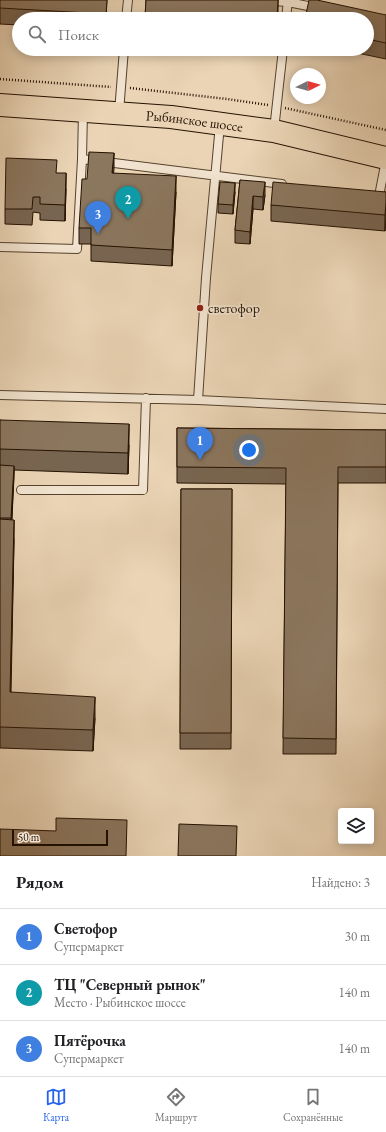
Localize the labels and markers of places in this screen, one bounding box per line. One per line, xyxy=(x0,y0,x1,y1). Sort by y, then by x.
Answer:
pin: 2 xyxy=(115,186,141,219)
pin: 3 xyxy=(85,201,111,234)
place label: светофор xyxy=(208,299,260,317)
marker: светофор xyxy=(195,303,205,313)
pin: 1 xyxy=(187,427,213,460)

